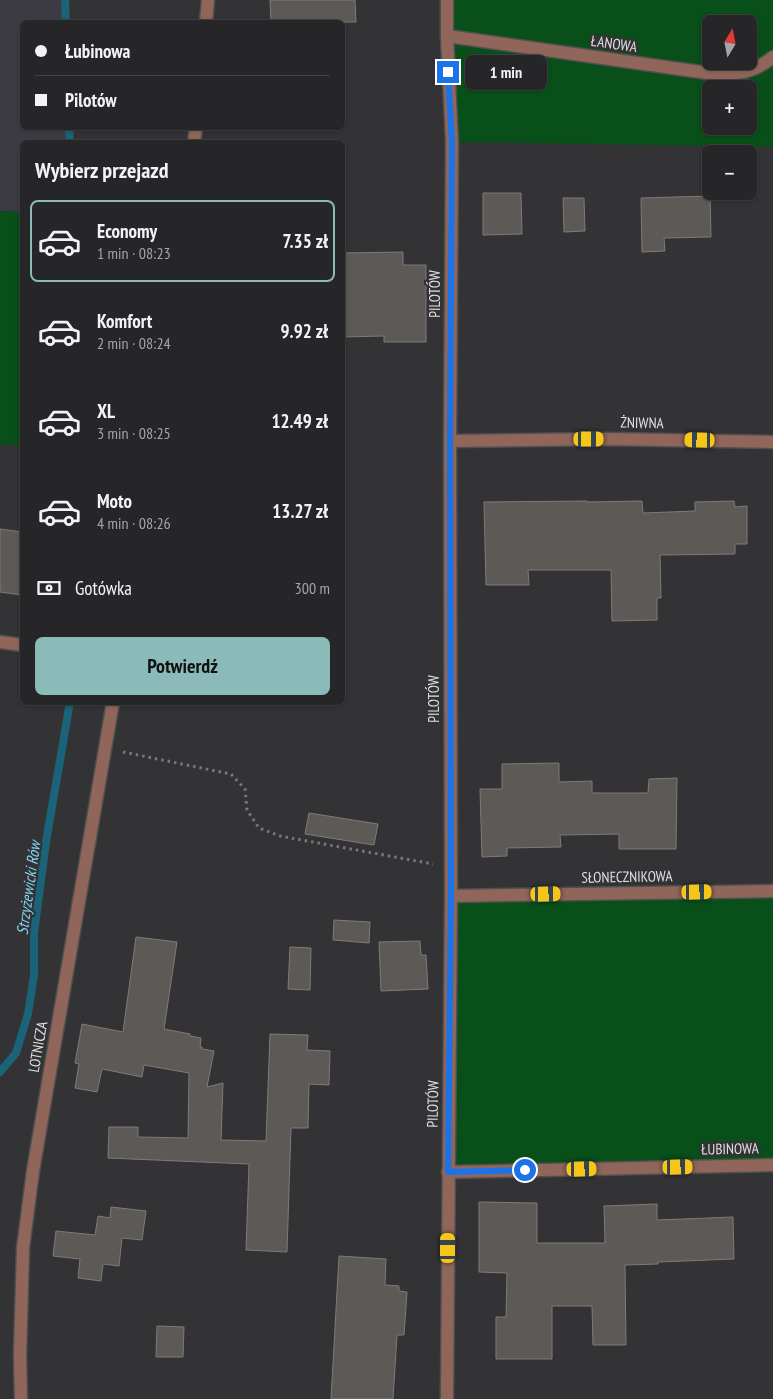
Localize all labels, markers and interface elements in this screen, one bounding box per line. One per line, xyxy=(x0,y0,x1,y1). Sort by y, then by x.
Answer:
north arrow xyxy=(702,15,758,70)
map controls xyxy=(702,15,757,200)
street label: ŁANOWA xyxy=(590,31,639,56)
text: Łubinowa xyxy=(65,39,130,63)
callout: 1 min xyxy=(466,54,548,90)
route end xyxy=(437,61,459,83)
text: 1 min xyxy=(490,62,522,82)
button: + xyxy=(702,80,757,135)
text: Pilotów xyxy=(65,88,117,112)
button: − xyxy=(702,145,757,200)
text: Wybierz przejazd xyxy=(35,156,169,184)
icon: car xyxy=(37,219,82,264)
text: Economy xyxy=(97,219,157,243)
text: 7.35 zł xyxy=(282,229,328,253)
text: 1 min · 08:23 xyxy=(97,243,171,263)
street label: PILOTÓW xyxy=(425,270,444,318)
icon: car xyxy=(37,309,82,354)
text: Komfort xyxy=(97,309,152,333)
text: 9.92 zł xyxy=(281,319,328,343)
text: 2 min · 08:24 xyxy=(97,333,171,353)
icon: car xyxy=(37,399,82,444)
text: XL xyxy=(97,399,115,423)
text: 12.49 zł xyxy=(271,409,328,433)
street label: ŻNIWNA xyxy=(620,413,665,432)
text: 3 min · 08:25 xyxy=(97,423,171,443)
car xyxy=(574,432,604,447)
car xyxy=(684,432,715,448)
icon: car xyxy=(37,489,82,534)
text: Moto xyxy=(97,489,132,513)
text: 13.27 zł xyxy=(272,499,328,523)
text: 4 min · 08:26 xyxy=(97,513,171,533)
icon: cash xyxy=(35,574,63,602)
text: Gotówka xyxy=(75,576,132,600)
text: 300 m xyxy=(295,578,330,598)
button: Potwierdź xyxy=(35,637,330,695)
street label: PILOTÓW xyxy=(424,675,443,723)
water label: Strzyżewicki Rów xyxy=(12,837,45,936)
street label: SŁONECZNIKOWA xyxy=(581,866,674,887)
car xyxy=(681,884,712,900)
car xyxy=(530,886,561,902)
street label: LOTNICZA xyxy=(24,1019,51,1074)
street label: PILOTÓW xyxy=(423,1080,442,1128)
street label: ŁUBINOWA xyxy=(701,1138,760,1159)
route start xyxy=(514,1159,536,1181)
car xyxy=(662,1159,693,1175)
car xyxy=(566,1161,597,1177)
car xyxy=(440,1233,455,1263)

